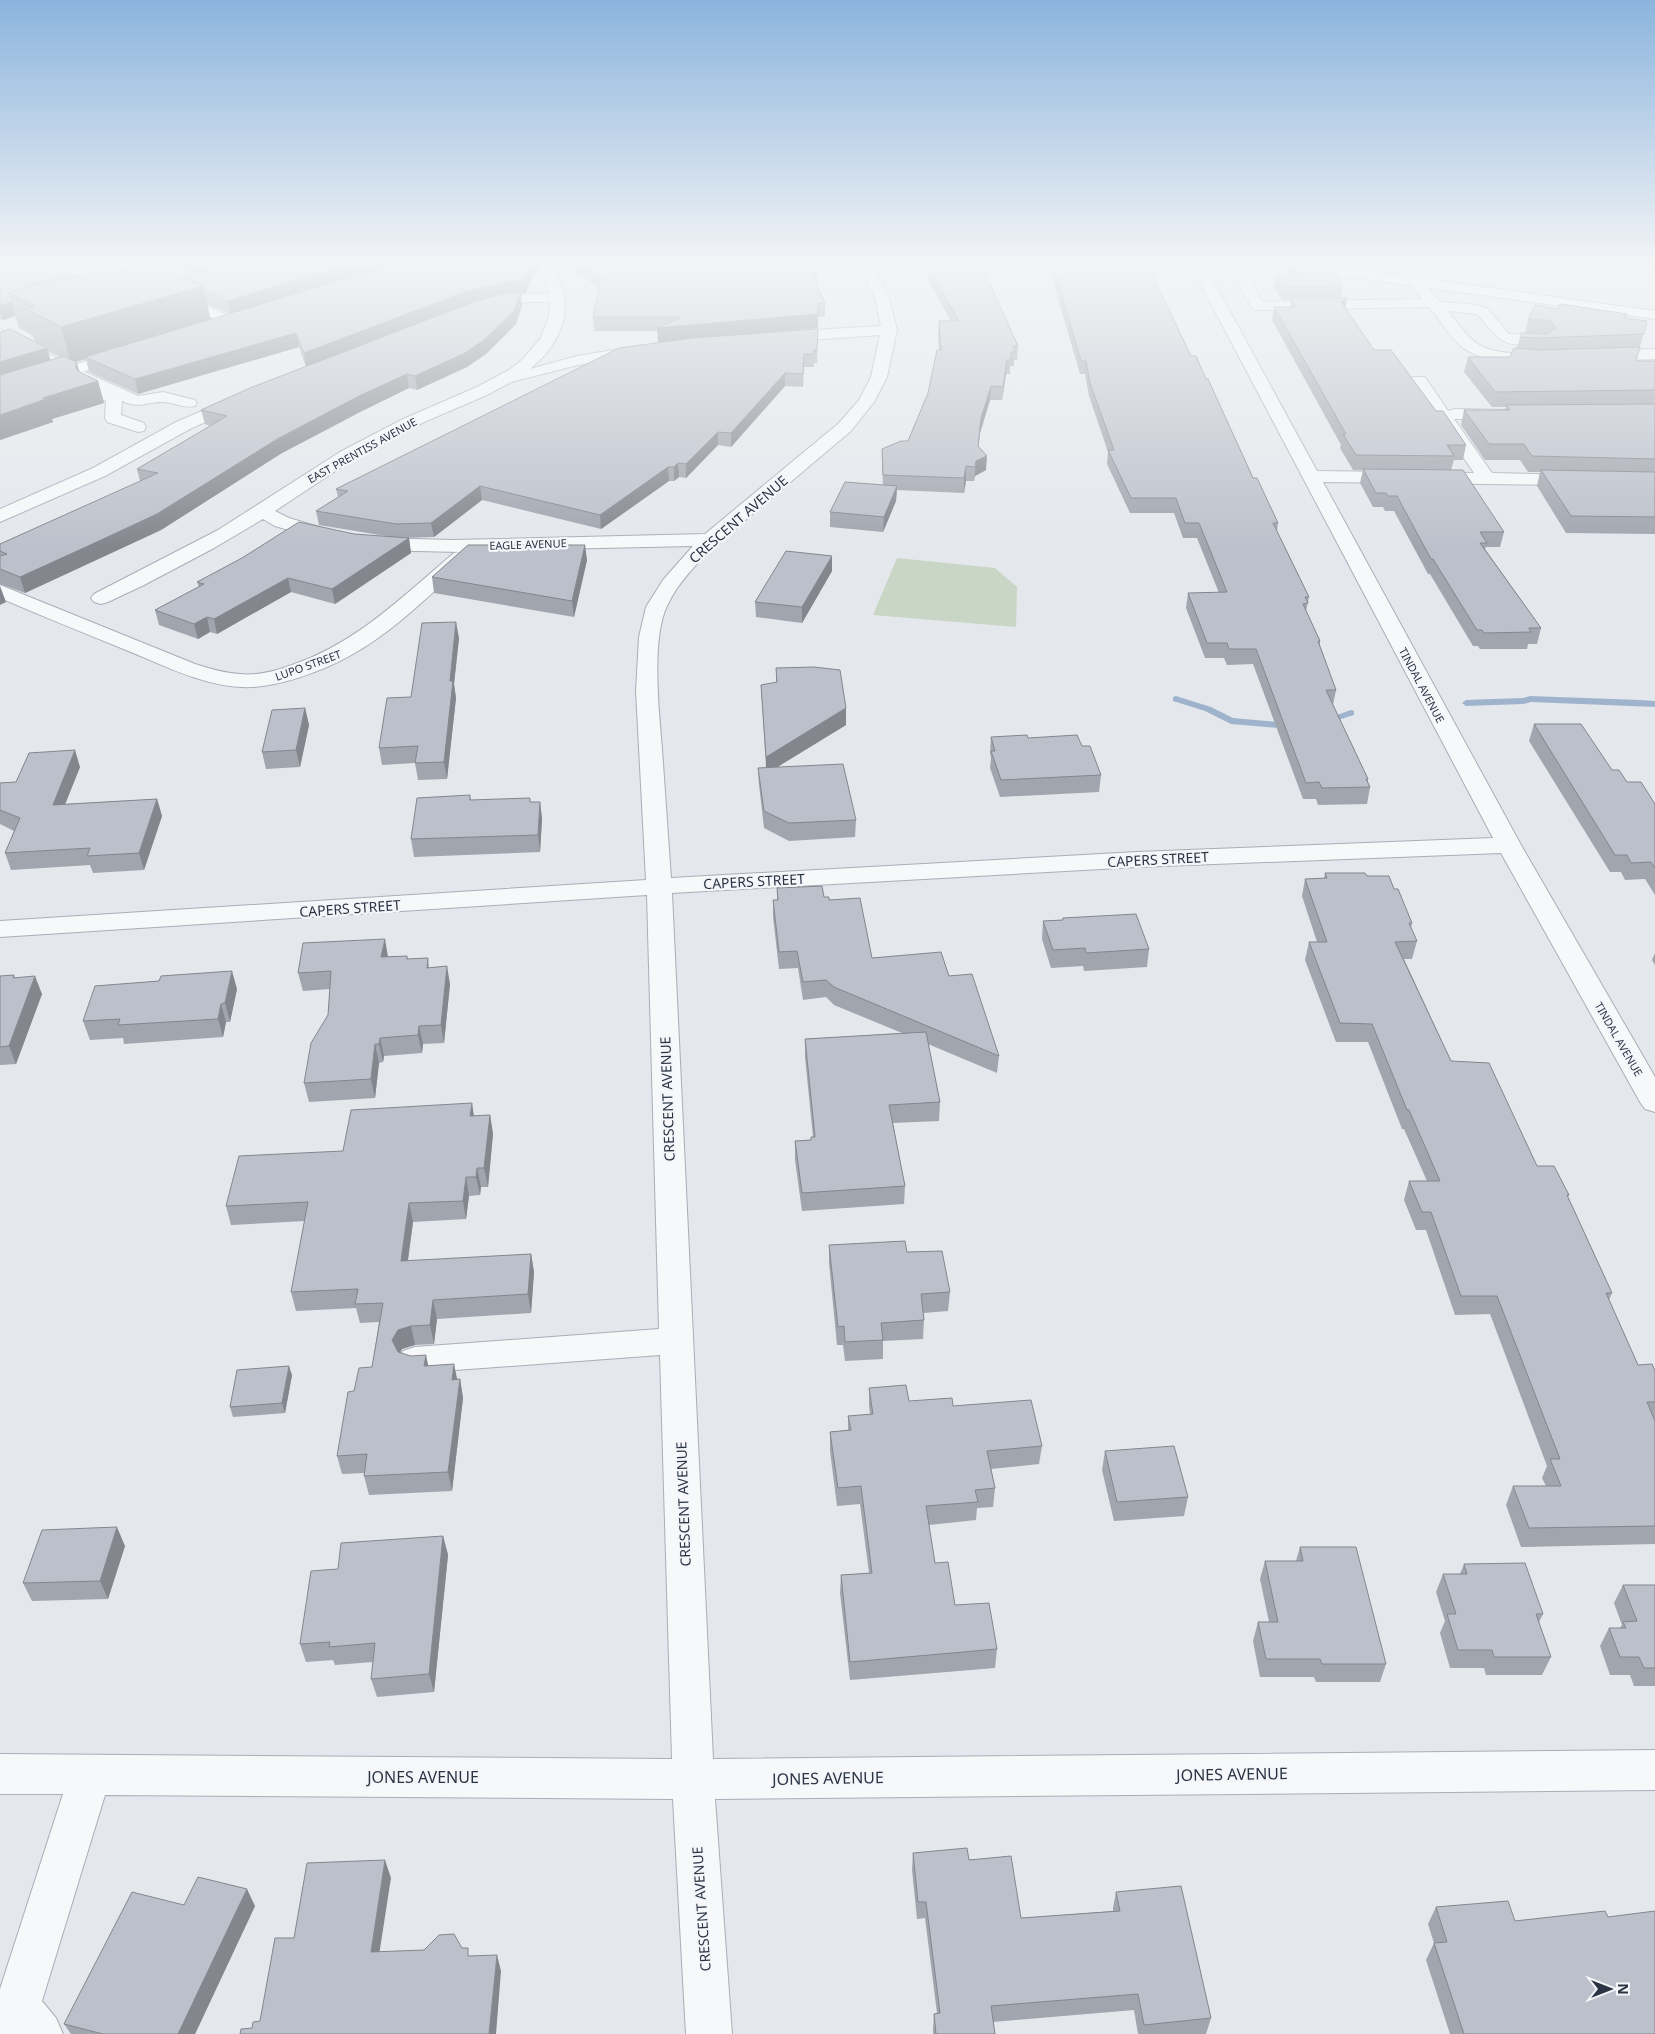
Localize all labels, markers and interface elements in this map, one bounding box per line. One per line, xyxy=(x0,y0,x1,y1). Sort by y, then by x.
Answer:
street label: EAST PRENTISS AVENUE xyxy=(305,414,419,486)
street label: CRESCENT AVENUE xyxy=(685,471,791,567)
street label: EAGLE AVENUE xyxy=(489,535,567,553)
street label: TINDAL AVENUE xyxy=(1396,645,1448,725)
street label: LUPO STREET xyxy=(273,646,343,684)
street label: CAPERS STREET xyxy=(1107,847,1209,871)
street label: CAPERS STREET xyxy=(703,869,805,893)
street label: CAPERS STREET xyxy=(299,895,402,921)
street label: TINDAL AVENUE xyxy=(1592,999,1646,1079)
street label: CRESCENT AVENUE xyxy=(655,1036,679,1162)
street label: CRESCENT AVENUE xyxy=(671,1441,695,1567)
street label: JONES AVENUE xyxy=(1174,1762,1288,1786)
street label: JONES AVENUE xyxy=(365,1766,479,1788)
street label: JONES AVENUE xyxy=(770,1766,884,1790)
street label: CRESCENT AVENUE xyxy=(687,1846,715,1972)
north arrow xyxy=(1585,1964,1635,2014)
text: N xyxy=(1614,1983,1633,1995)

